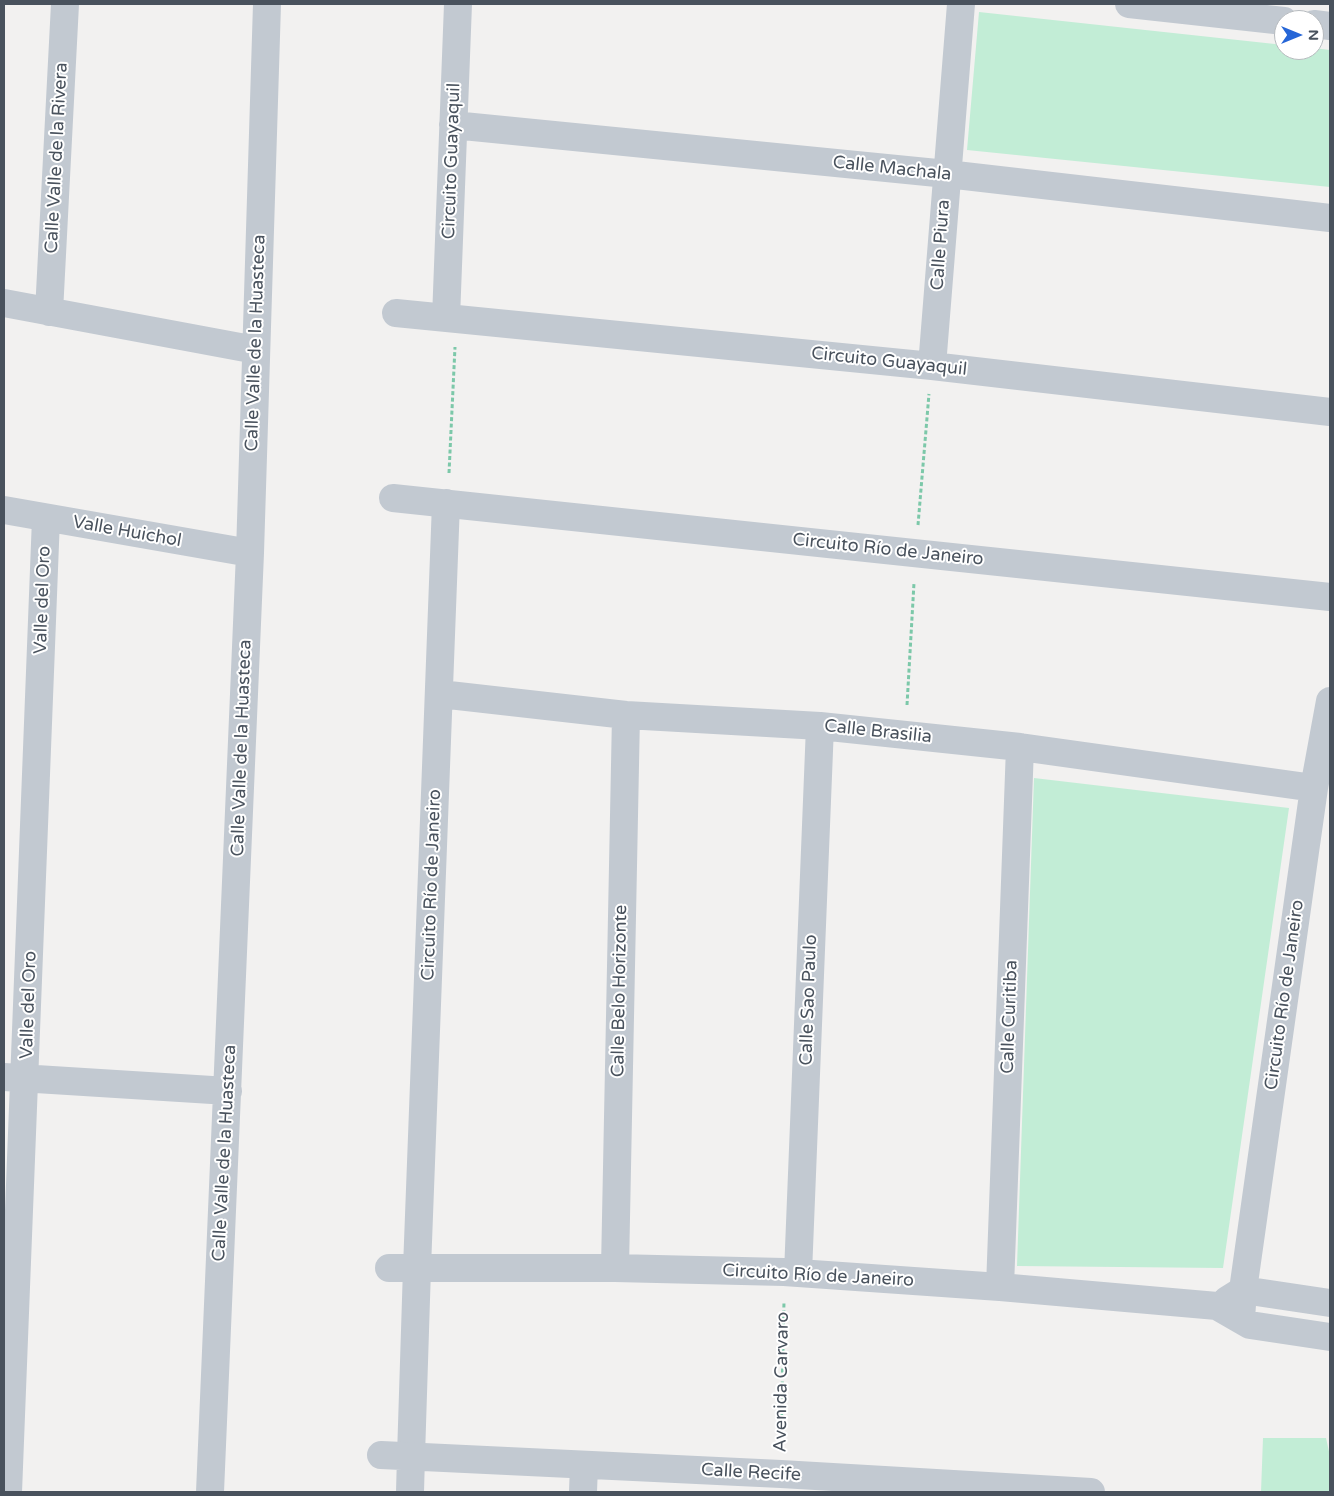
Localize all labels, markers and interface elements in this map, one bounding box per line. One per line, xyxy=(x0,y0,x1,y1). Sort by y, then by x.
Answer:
north arrow xyxy=(1274,10,1324,60)
text: N xyxy=(1305,29,1322,41)
street label: Calle Valle de la Rivera xyxy=(41,62,73,254)
street label: Circuito Guayaquil xyxy=(438,82,466,240)
street label: Calle Machala xyxy=(832,152,952,186)
street label: Calle Piura xyxy=(927,199,955,291)
street label: Calle Valle de la Huasteca xyxy=(241,234,271,452)
street label: Circuito Guayaquil xyxy=(810,343,968,381)
street label: Valle Huichol xyxy=(71,512,183,552)
street label: Circuito Río de Janeiro xyxy=(791,529,985,571)
street label: Valle del Oro xyxy=(30,546,56,654)
street label: Calle Valle de la Huasteca xyxy=(227,639,257,857)
street label: Calle Brasilia xyxy=(823,716,933,748)
street label: Circuito Río de Janeiro xyxy=(418,789,446,981)
street label: Circuito Río de Janeiro xyxy=(1261,898,1309,1092)
street label: Calle Belo Horizonte xyxy=(608,905,632,1077)
street label: Calle Sao Paulo xyxy=(796,934,822,1066)
street label: Valle del Oro xyxy=(16,951,42,1059)
street label: Calle Curitiba xyxy=(997,960,1023,1074)
street label: Calle Valle de la Huasteca xyxy=(209,1044,241,1262)
street label: Circuito Río de Janeiro xyxy=(722,1260,914,1292)
street label: Avenida Carvaro xyxy=(770,1312,794,1452)
street label: Calle Recife xyxy=(700,1460,802,1486)

